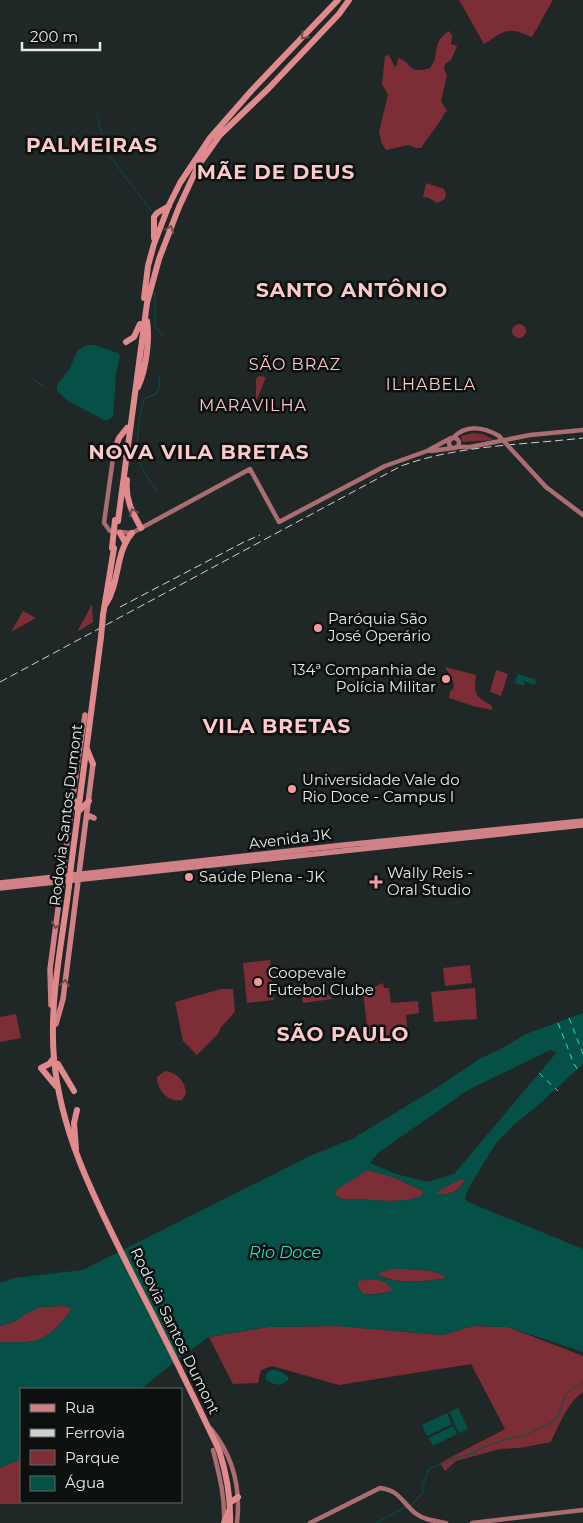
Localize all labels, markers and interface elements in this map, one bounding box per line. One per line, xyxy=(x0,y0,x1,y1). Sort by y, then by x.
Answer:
scale bar xyxy=(22,20,100,52)
text: 200 m xyxy=(30,27,78,46)
one-way arrow xyxy=(301,30,310,39)
district label: PALMEIRAS xyxy=(26,133,158,157)
district label: MÃE DE DEUS xyxy=(197,160,355,184)
one-way arrow xyxy=(163,225,174,234)
district label: SANTO ANTÔNIO xyxy=(256,278,448,302)
district label: SÃO BRAZ xyxy=(249,355,341,374)
district label: ILHABELA xyxy=(386,375,476,394)
district label: MARAVILHA xyxy=(199,396,307,415)
district label: NOVA VILA BRETAS xyxy=(88,440,310,464)
one-way arrow xyxy=(129,508,139,517)
place label: Paróquia São José Operário xyxy=(327,609,431,645)
marker: Paróquia São José Operário xyxy=(312,622,324,634)
place label: 134ª Companhia de Polícia Militar xyxy=(292,660,436,696)
marker: 134ª Companhia de Polícia Militar xyxy=(440,673,452,685)
district label: VILA BRETAS xyxy=(202,714,351,738)
street label: Rodovia Santos Dumont xyxy=(45,723,86,907)
place label: Universidade Vale do Rio Doce - Campus I xyxy=(302,770,460,806)
marker: Universidade Vale do Rio Doce - Campus I xyxy=(286,783,298,795)
street label: Avenida JK xyxy=(248,824,332,853)
place label: Wally Reis - Oral Studio xyxy=(387,863,473,899)
place label: Saúde Plena - JK xyxy=(199,867,325,886)
marker: Saúde Plena - JK xyxy=(183,871,195,883)
marker: Wally Reis - Oral Studio xyxy=(369,875,383,889)
one-way arrow xyxy=(51,921,62,929)
place label: Coopevale Futebol Clube xyxy=(268,963,374,999)
marker: Coopevale Futebol Clube xyxy=(252,976,264,988)
one-way arrow xyxy=(59,979,70,987)
district label: SÃO PAULO xyxy=(277,1022,409,1046)
water label: Rio Doce xyxy=(249,1243,321,1262)
street label: Rodovia Santos Dumont xyxy=(127,1244,224,1417)
legend xyxy=(20,1388,182,1503)
text: Rua xyxy=(65,1398,95,1417)
text: Ferrovia xyxy=(65,1423,125,1442)
text: Parque xyxy=(65,1448,120,1467)
text: Água xyxy=(65,1473,105,1492)

